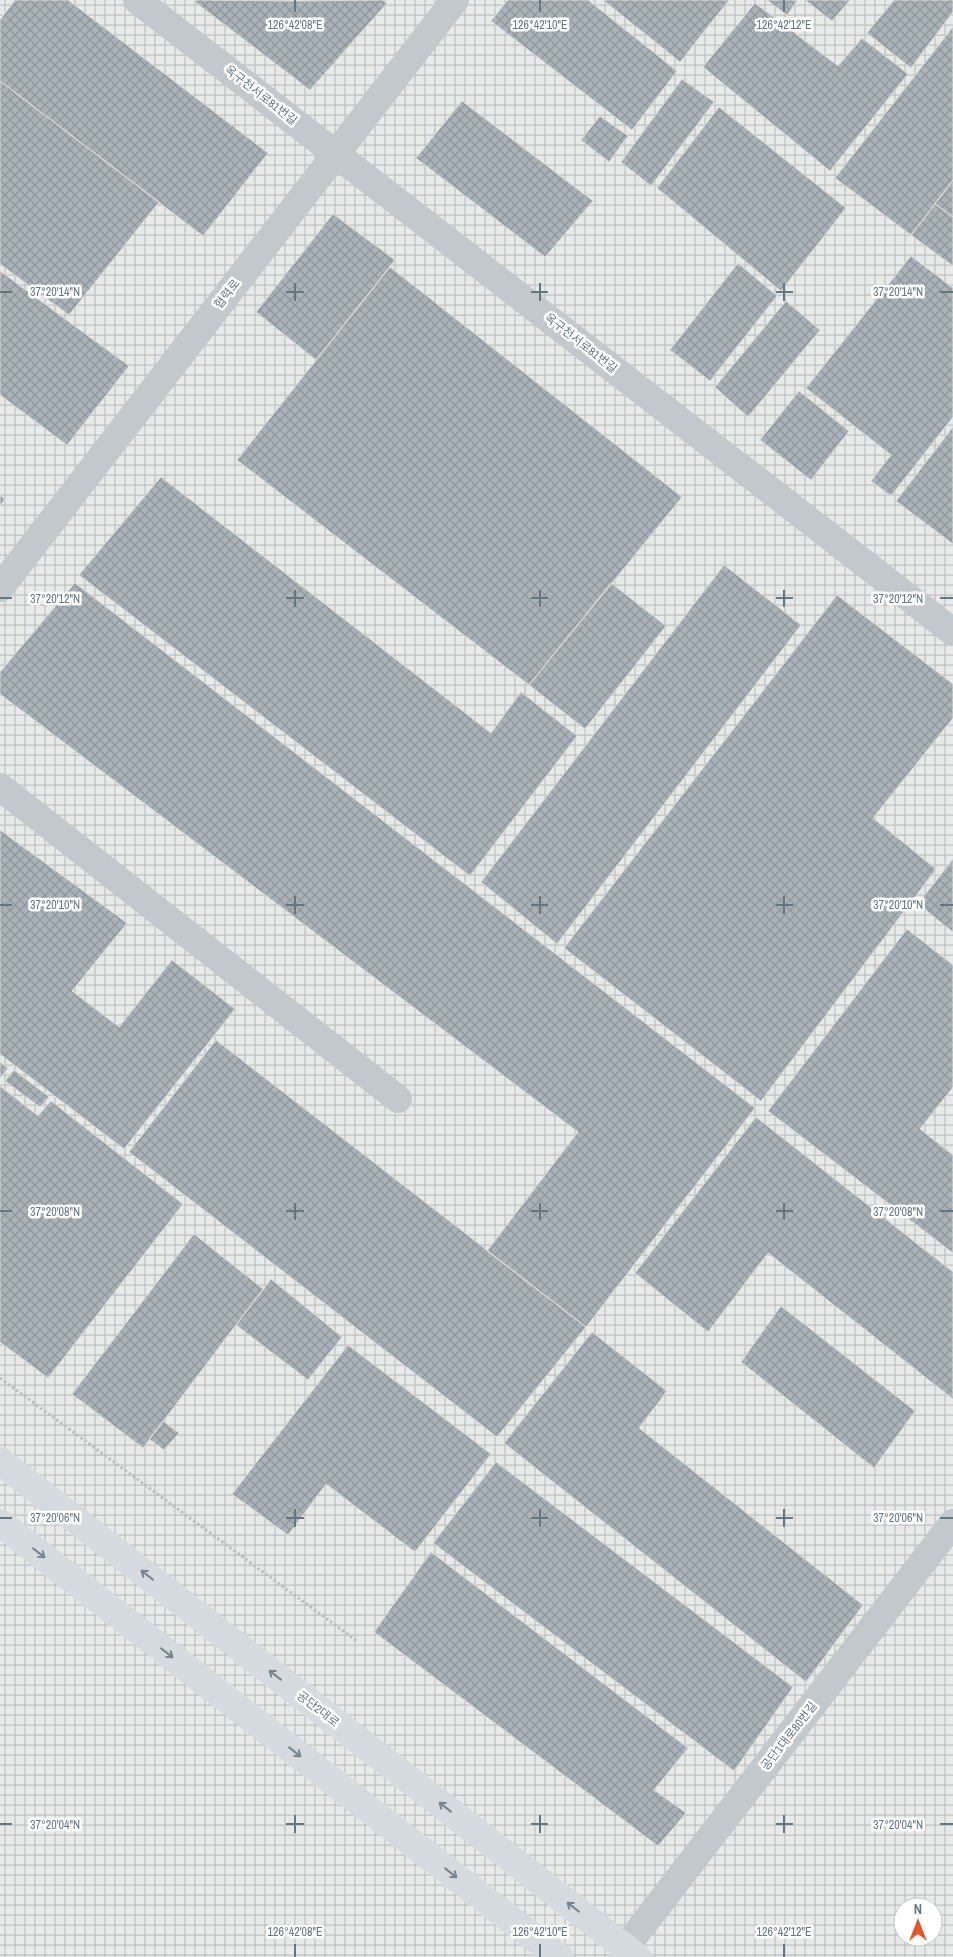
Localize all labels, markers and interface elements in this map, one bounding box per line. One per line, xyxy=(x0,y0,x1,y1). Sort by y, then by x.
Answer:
text: 126°42'08"E xyxy=(267,17,323,33)
text: 126°42'10"E xyxy=(512,17,568,33)
text: 126°42'12"E xyxy=(756,17,812,33)
street label: 옥구천서로81번길 xyxy=(221,62,301,128)
street label: 협력로 xyxy=(210,276,244,312)
text: 37°20'14"N xyxy=(30,284,80,300)
text: 37°20'14"N xyxy=(873,284,923,300)
street label: 옥구천서로81번길 xyxy=(541,310,621,376)
text: 37°20'12"N xyxy=(30,591,80,607)
text: 37°20'12"N xyxy=(873,591,923,607)
text: 37°20'10"N xyxy=(30,897,80,913)
text: 37°20'10"N xyxy=(873,897,923,913)
text: 37°20'08"N xyxy=(30,1204,80,1220)
text: 37°20'08"N xyxy=(873,1204,923,1220)
text: 37°20'06"N xyxy=(30,1510,80,1526)
text: 37°20'06"N xyxy=(873,1510,923,1526)
one-way arrow xyxy=(32,1547,45,1558)
one-way arrow xyxy=(141,1570,154,1581)
one-way arrow xyxy=(160,1647,173,1658)
one-way arrow xyxy=(269,1670,282,1681)
street label: 공단2대로 xyxy=(294,1687,342,1731)
street label: 공단1대로80번길 xyxy=(757,1699,821,1773)
one-way arrow xyxy=(288,1747,301,1758)
one-way arrow xyxy=(439,1802,452,1813)
text: 37°20'04"N xyxy=(30,1817,80,1833)
text: 37°20'04"N xyxy=(873,1817,923,1833)
one-way arrow xyxy=(444,1868,457,1879)
north arrow xyxy=(893,1897,943,1947)
text: N xyxy=(914,1900,922,1918)
one-way arrow xyxy=(567,1902,580,1913)
text: 126°42'08"E xyxy=(267,1924,323,1940)
text: 126°42'10"E xyxy=(512,1924,568,1940)
text: 126°42'12"E xyxy=(756,1924,812,1940)

